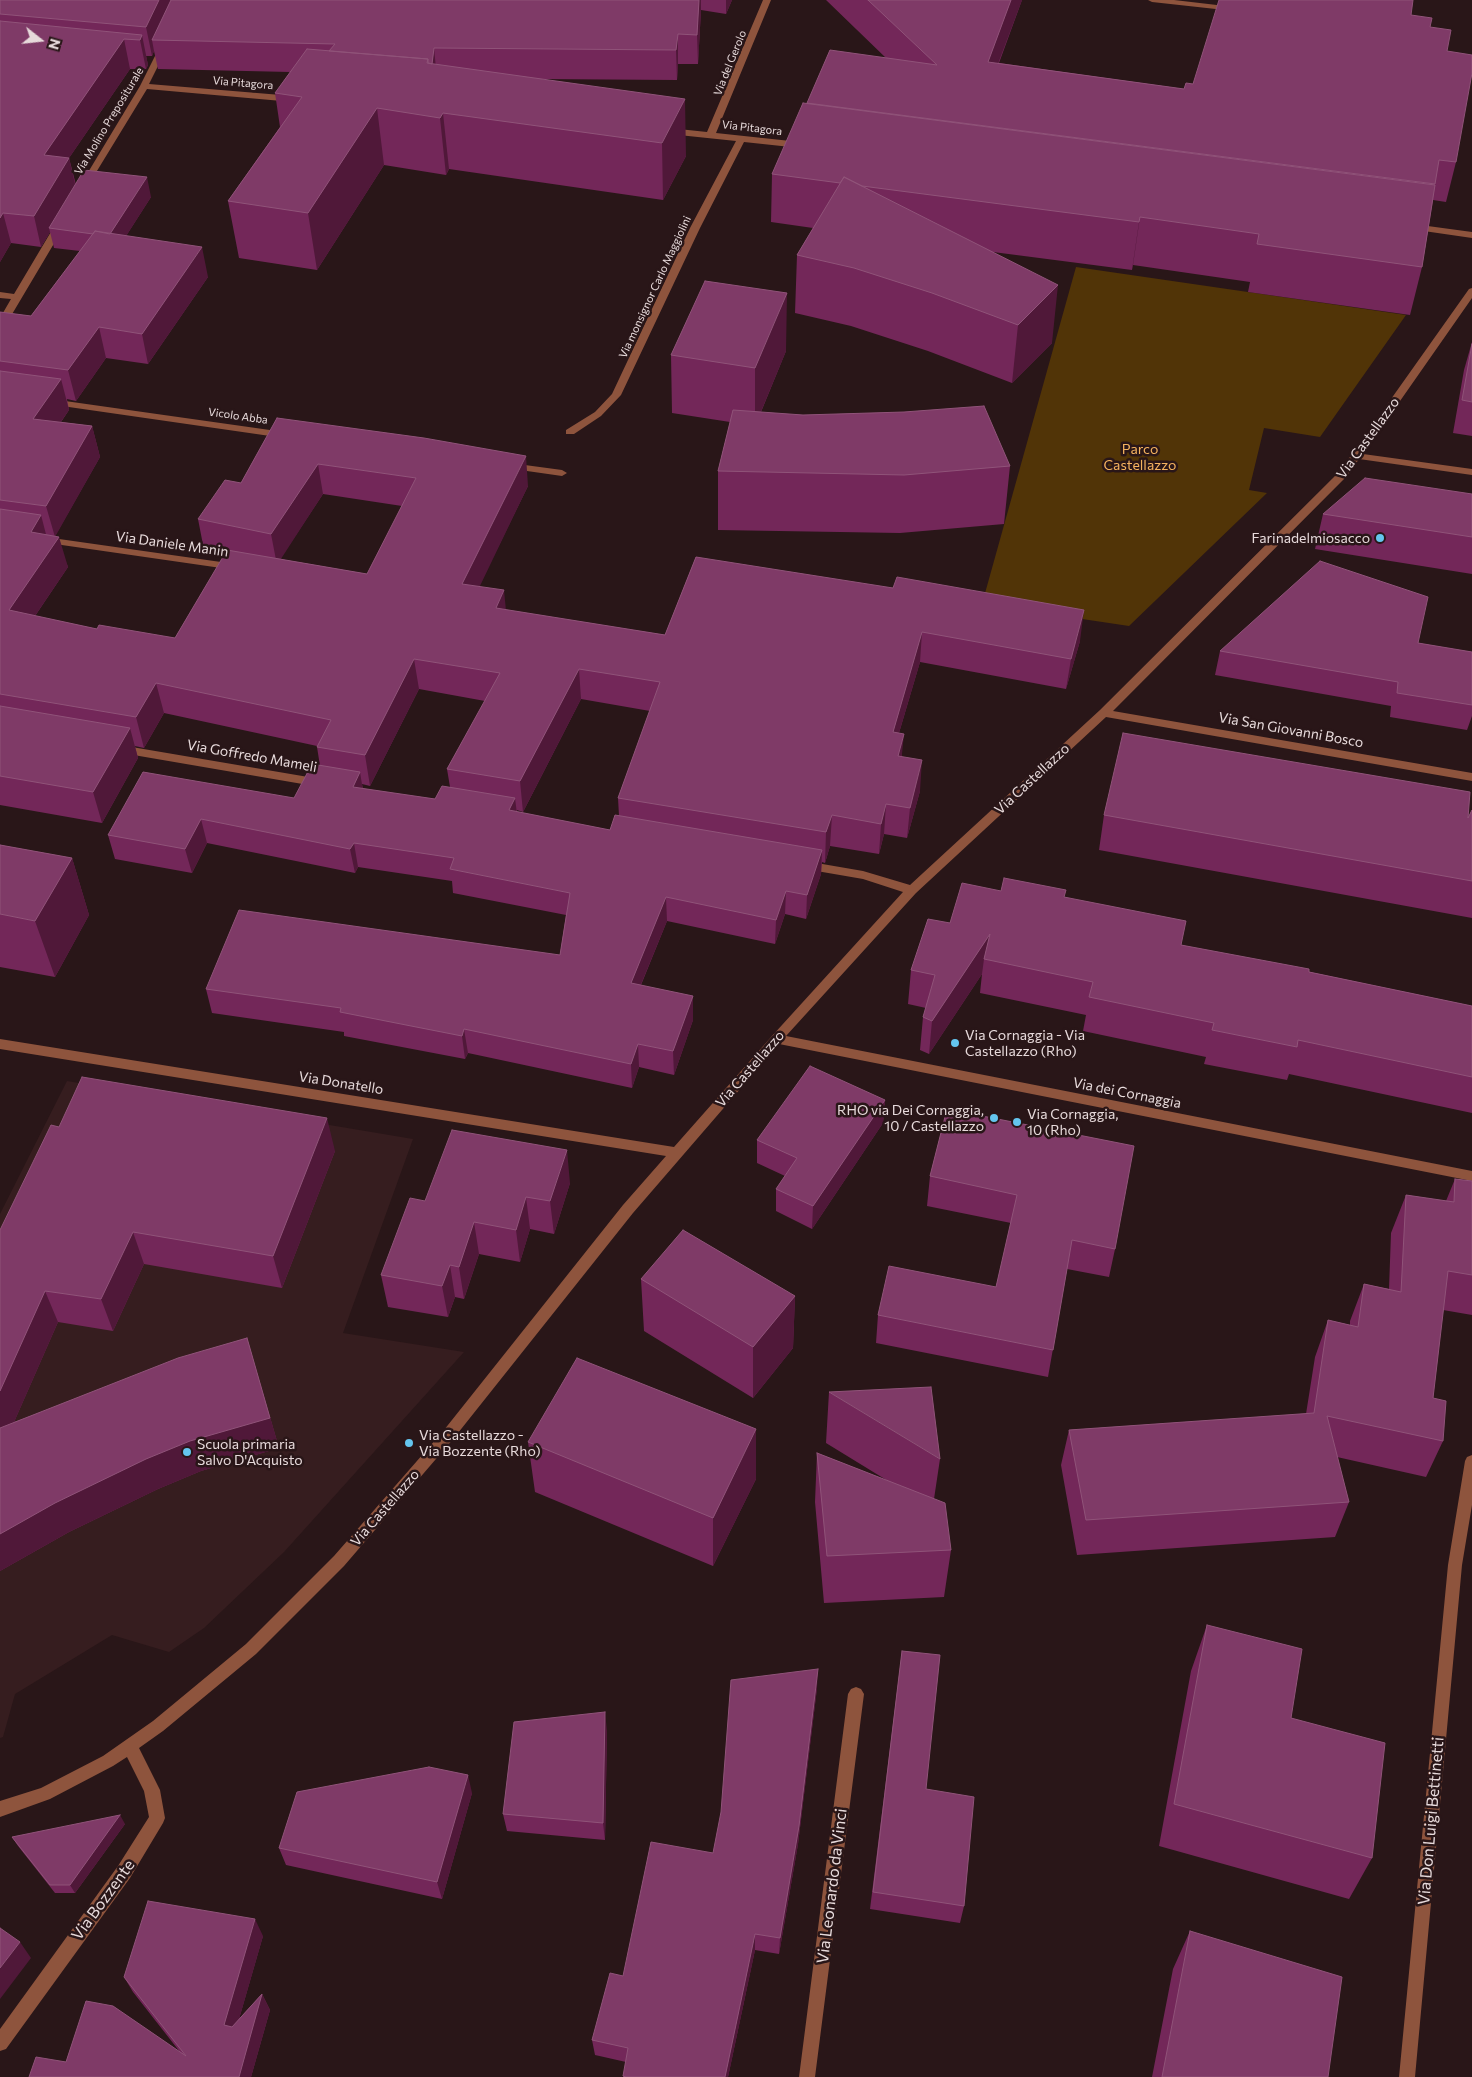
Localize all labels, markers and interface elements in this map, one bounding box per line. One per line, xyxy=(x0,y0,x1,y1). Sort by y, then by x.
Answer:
north arrow xyxy=(15,15,65,65)
street label: Via del Gerolo xyxy=(711,28,749,98)
text: N xyxy=(45,37,65,52)
street label: Via Molino Prepositurale xyxy=(72,65,146,177)
street label: Via Pitagora xyxy=(212,74,274,92)
street label: Via Pitagora xyxy=(721,118,783,138)
street label: Via monsignor Carlo Maggiolini xyxy=(616,214,694,360)
street label: Via Castellazzo xyxy=(1333,394,1403,482)
street label: Vicolo Abba xyxy=(207,405,269,427)
park label: Parco Castellazzo xyxy=(1104,441,1176,474)
street label: Via Daniele Manin xyxy=(115,528,229,560)
place label: Farinadelmiosacco xyxy=(1251,530,1370,546)
marker: Farinadelmiosacco xyxy=(1374,532,1386,544)
street label: Via San Giovanni Bosco xyxy=(1217,709,1365,751)
street label: Via Goffredo Mameli xyxy=(186,736,318,776)
street label: Via Castellazzo xyxy=(991,740,1073,818)
street label: Via Castellazzo xyxy=(712,1027,788,1111)
place label: Via Cornaggia - Via Castellazzo (Rho) xyxy=(965,1027,1085,1060)
marker: Via Cornaggia - Via Castellazzo (Rho) xyxy=(949,1037,961,1049)
street label: Via Donatello xyxy=(297,1068,385,1098)
street label: Via dei Cornaggia xyxy=(1071,1074,1183,1112)
place label: RHO via Dei Cornaggia, 10 / Castellazzo xyxy=(837,1102,984,1134)
place label: Via Cornaggia, 10 (Rho) xyxy=(1027,1106,1118,1138)
marker: RHO via Dei Cornaggia, 10 / Castellazzo xyxy=(988,1112,1000,1124)
marker: Via Cornaggia, 10 (Rho) xyxy=(1011,1116,1023,1128)
place label: Via Castellazzo - Via Bozzente (Rho) xyxy=(419,1427,541,1460)
place label: Scuola primaria Salvo D'Acquisto xyxy=(197,1436,303,1468)
marker: Via Castellazzo - Via Bozzente (Rho) xyxy=(403,1437,415,1449)
marker: Scuola primaria Salvo D'Acquisto xyxy=(181,1446,193,1458)
street label: Via Castellazzo xyxy=(347,1466,423,1550)
street label: Via Don Luigi Bettinetti xyxy=(1414,1736,1448,1906)
street label: Via Leonardo da Vinci xyxy=(813,1807,851,1965)
street label: Via Bozzente xyxy=(67,1856,139,1944)

